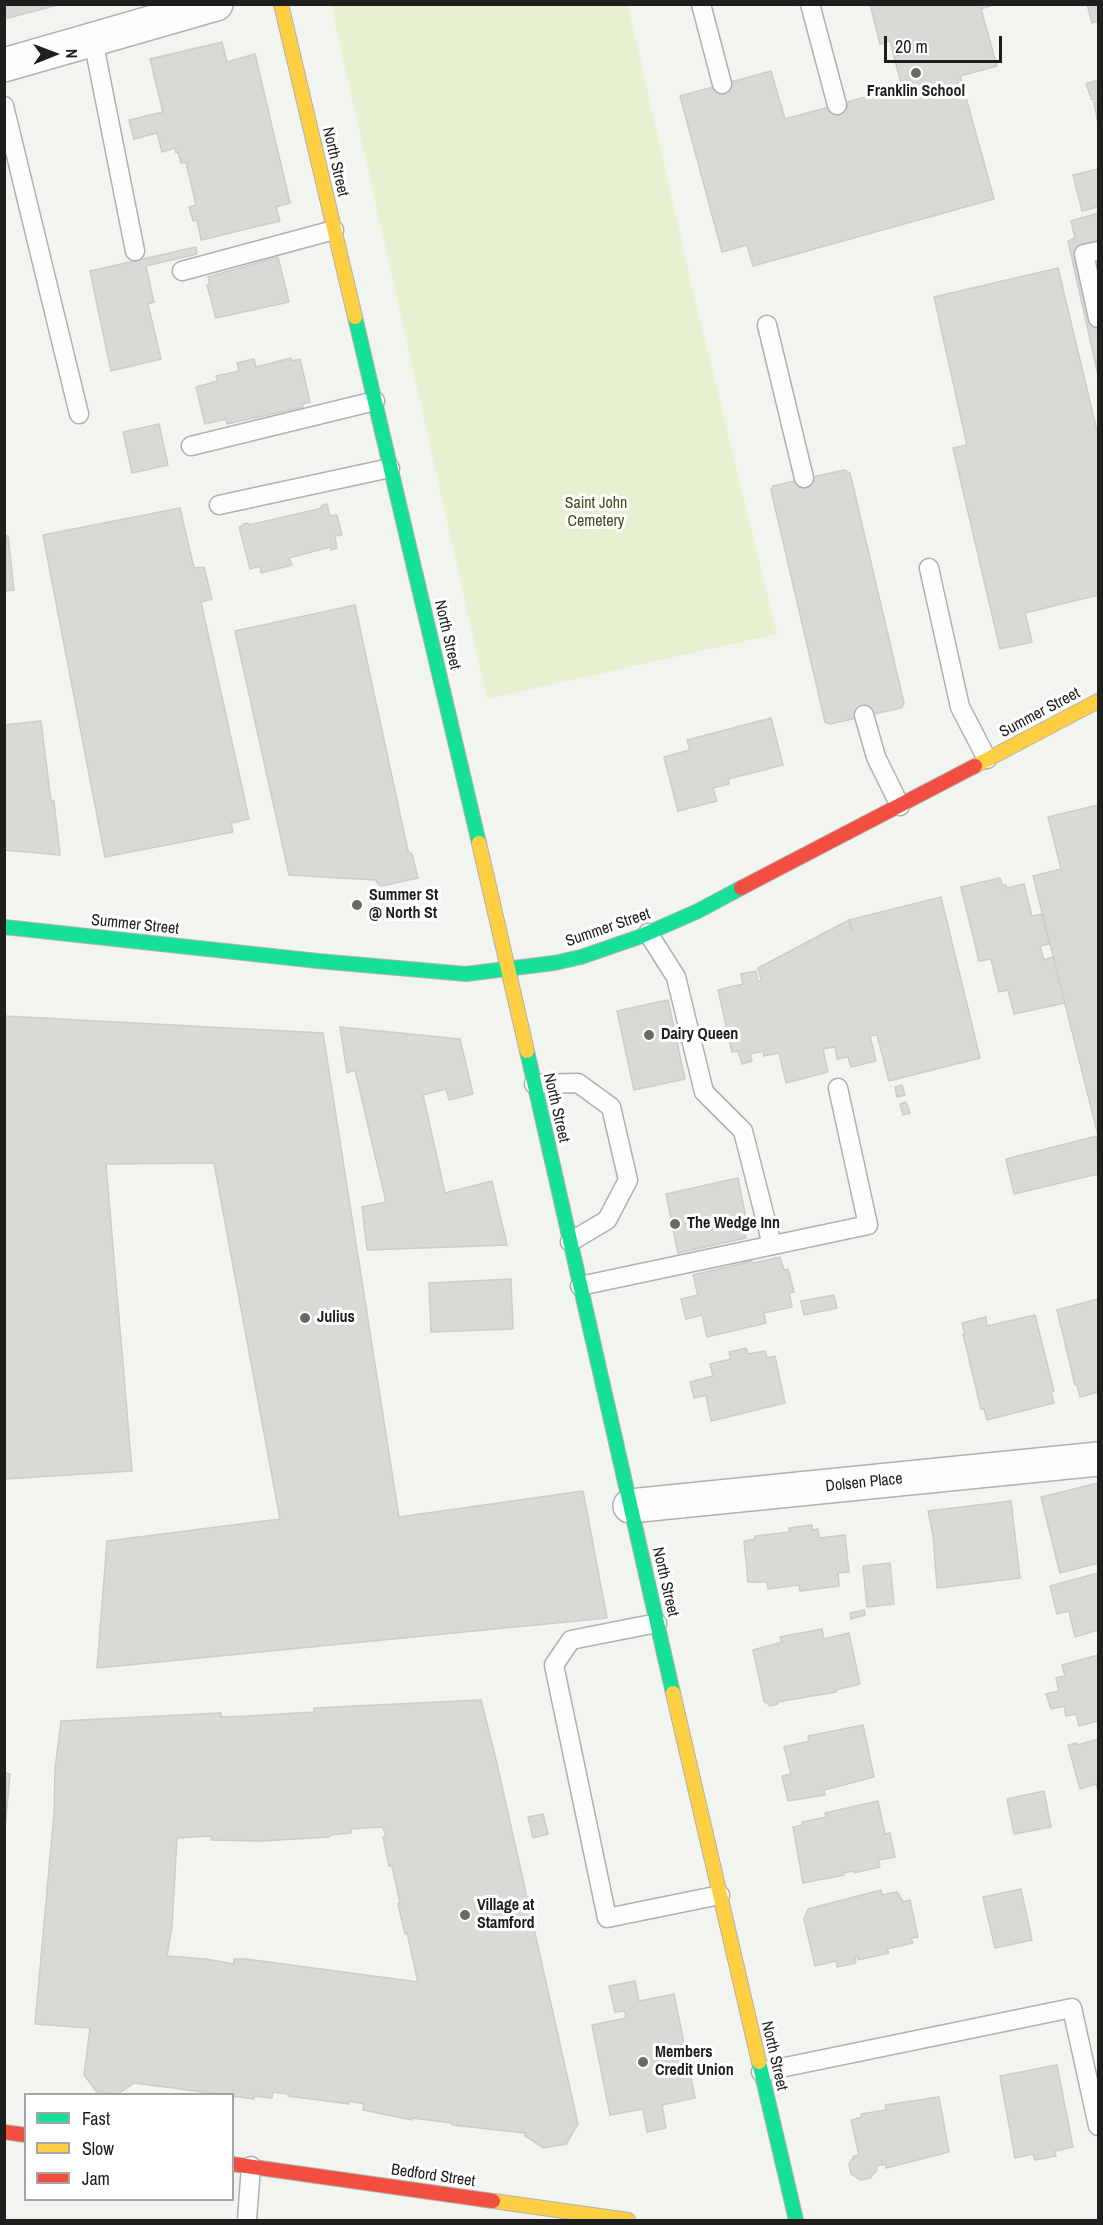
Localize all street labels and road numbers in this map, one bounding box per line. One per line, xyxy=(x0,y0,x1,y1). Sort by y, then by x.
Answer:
street label: North Street xyxy=(318,125,352,199)
street label: North Street xyxy=(430,598,464,672)
street label: Summer Street xyxy=(997,684,1083,742)
street label: Summer Street xyxy=(563,905,653,951)
street label: Summer Street xyxy=(90,911,180,939)
street label: North Street xyxy=(539,1071,573,1145)
street label: Dolsen Place xyxy=(825,1469,903,1497)
street label: North Street xyxy=(648,1545,682,1619)
street label: North Street xyxy=(757,2019,791,2093)
street label: Bedford Street xyxy=(390,2161,476,2191)

